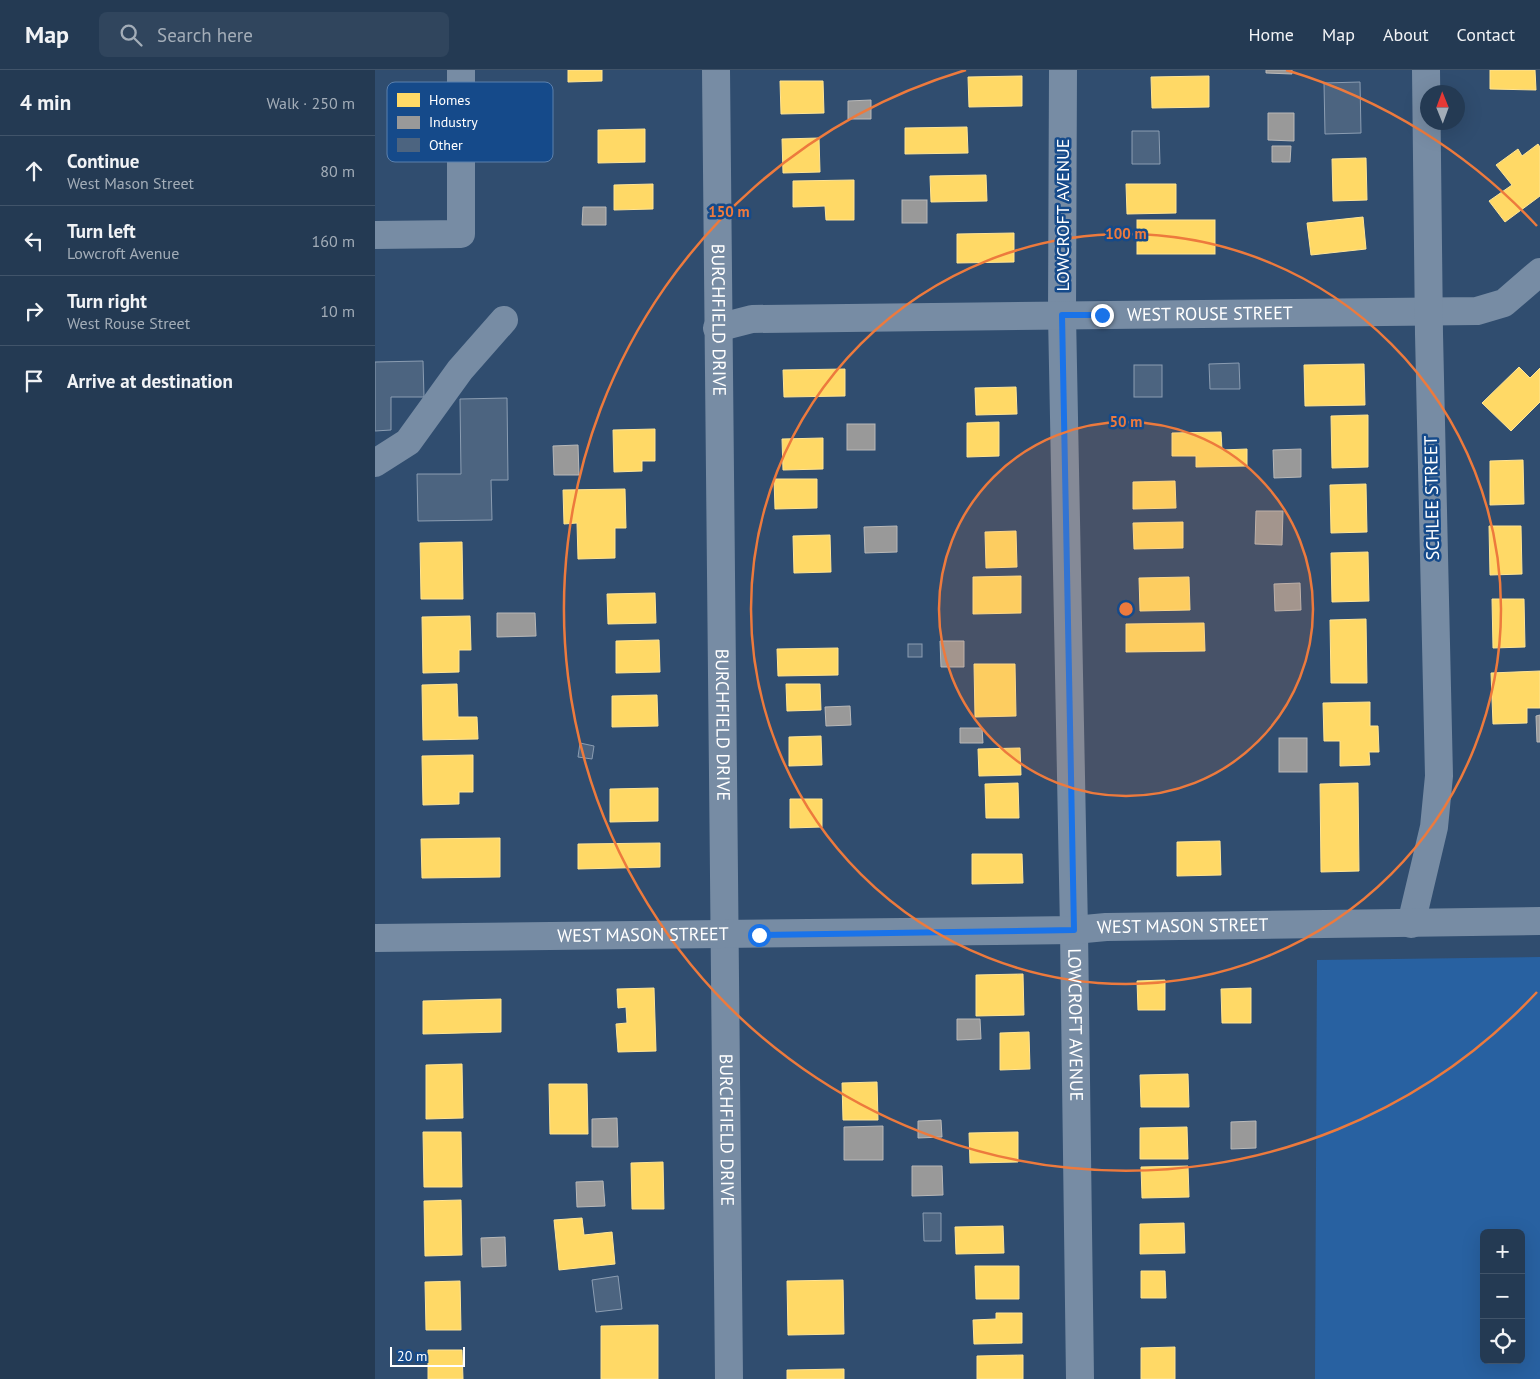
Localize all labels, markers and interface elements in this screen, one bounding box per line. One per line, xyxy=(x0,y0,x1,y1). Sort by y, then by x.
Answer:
search box xyxy=(99,12,449,57)
text: Map xyxy=(25,19,69,50)
icon: search xyxy=(117,21,145,49)
text: Search here xyxy=(157,23,253,47)
text: Home xyxy=(1248,23,1294,46)
text: Map xyxy=(1322,23,1355,46)
text: About xyxy=(1383,23,1429,46)
text: Contact xyxy=(1457,23,1515,46)
legend xyxy=(387,82,553,162)
north arrow xyxy=(1420,85,1465,130)
text: 4 min xyxy=(20,89,71,116)
text: Homes xyxy=(429,91,470,109)
text: Walk · 250 m xyxy=(266,93,355,113)
text: Industry xyxy=(429,113,478,131)
text: Other xyxy=(429,136,463,154)
street label: LOWCROFT AVENUE xyxy=(1051,138,1074,292)
text: Continue xyxy=(67,149,139,173)
icon: ahead xyxy=(20,157,48,185)
text: 80 m xyxy=(320,161,355,181)
text: West Mason Street xyxy=(67,173,194,193)
text: 150 m xyxy=(708,202,750,221)
text: Turn left xyxy=(67,219,136,243)
text: 100 m xyxy=(1105,224,1147,243)
icon: left xyxy=(20,227,48,255)
text: 160 m xyxy=(312,231,355,251)
text: Lowcroft Avenue xyxy=(67,243,179,263)
street label: BURCHFIELD DRIVE xyxy=(707,244,731,396)
text: Turn right xyxy=(67,289,147,313)
icon: right xyxy=(20,297,48,325)
text: 10 m xyxy=(320,301,355,321)
street label: WEST ROUSE STREET xyxy=(1127,301,1293,326)
route end xyxy=(1091,304,1114,327)
text: West Rouse Street xyxy=(67,313,190,333)
icon: arrive xyxy=(20,367,48,395)
text: Arrive at destination xyxy=(67,369,233,393)
text: 50 m xyxy=(1110,412,1142,431)
street label: SCHLEE STREET xyxy=(1419,435,1444,561)
centre of rings xyxy=(1117,600,1135,618)
street label: BURCHFIELD DRIVE xyxy=(711,649,735,801)
street label: WEST MASON STREET xyxy=(1096,913,1269,939)
street label: WEST MASON STREET xyxy=(557,922,729,947)
route start xyxy=(748,924,771,947)
street label: LOWCROFT AVENUE xyxy=(1063,948,1088,1102)
street label: BURCHFIELD DRIVE xyxy=(715,1054,739,1206)
map controls xyxy=(1480,1229,1525,1364)
button: + xyxy=(1480,1229,1525,1274)
button: − xyxy=(1480,1274,1525,1319)
button: locate xyxy=(1480,1319,1525,1364)
scale bar xyxy=(390,1344,465,1367)
text: 20 m xyxy=(397,1347,427,1365)

